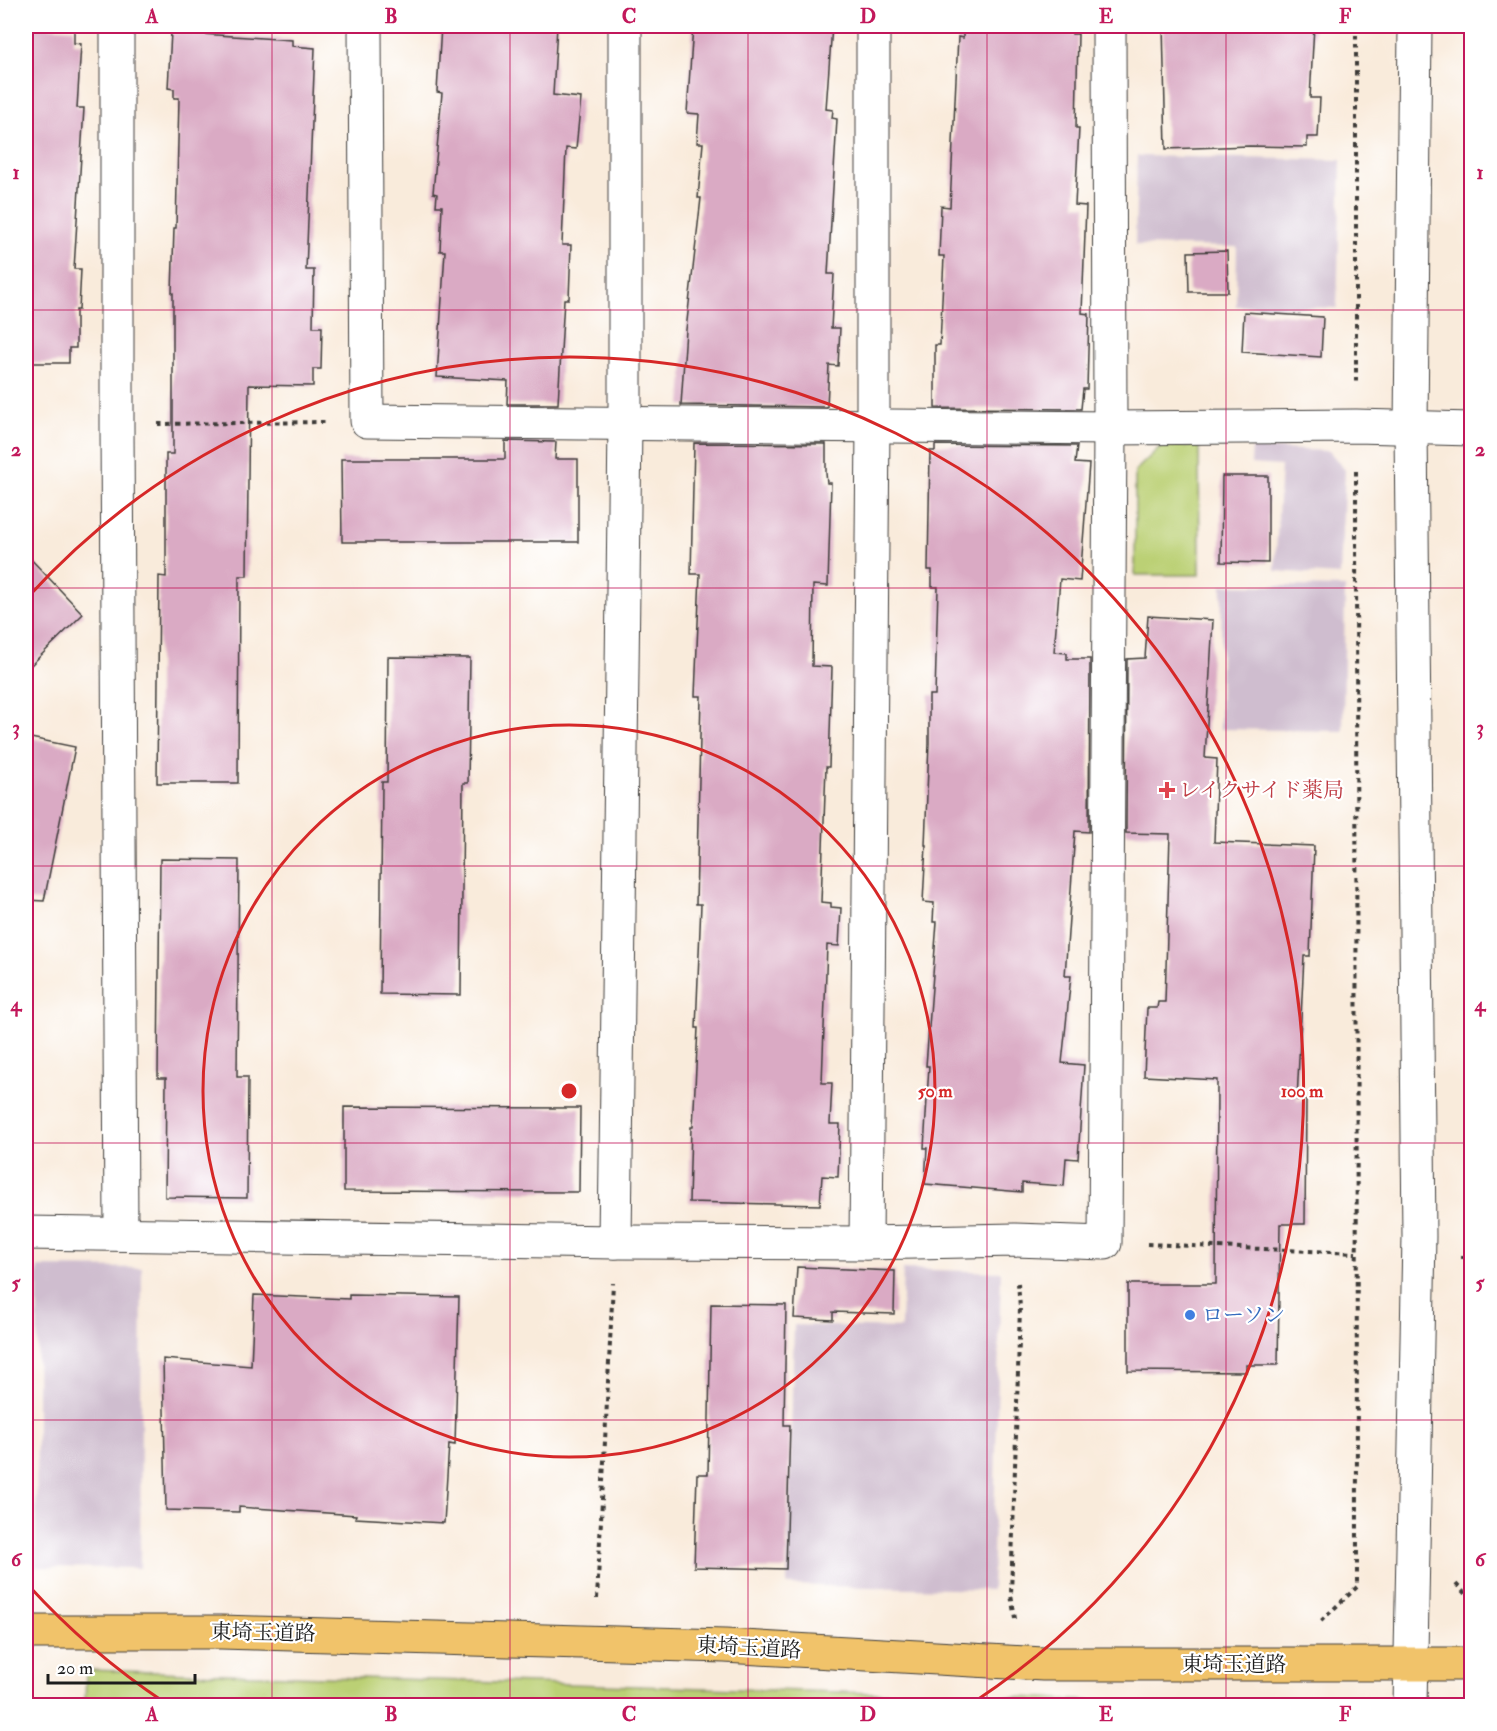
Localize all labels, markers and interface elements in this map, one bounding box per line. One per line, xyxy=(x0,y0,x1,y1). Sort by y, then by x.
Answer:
text: A xyxy=(145,4,159,29)
text: B xyxy=(384,4,398,29)
text: C xyxy=(622,4,636,29)
text: D xyxy=(860,4,876,29)
text: E xyxy=(1099,4,1114,29)
text: F xyxy=(1339,4,1352,29)
text: 1 xyxy=(12,160,20,185)
text: 1 xyxy=(1476,160,1484,185)
text: 2 xyxy=(11,437,21,462)
text: 2 xyxy=(1475,437,1485,462)
text: 3 xyxy=(12,715,20,740)
text: 3 xyxy=(1476,715,1484,740)
place label: レイクサイド薬局 xyxy=(1179,777,1344,804)
marker: レイクサイド薬局 xyxy=(1160,783,1174,797)
text: 4 xyxy=(10,992,23,1017)
text: 4 xyxy=(1474,992,1487,1017)
text: 50 m xyxy=(918,1080,953,1103)
text: 100 m xyxy=(1281,1080,1324,1103)
centre of rings xyxy=(559,1081,579,1101)
text: 5 xyxy=(12,1270,22,1295)
text: 5 xyxy=(1476,1270,1486,1295)
place label: ローソン xyxy=(1202,1302,1285,1329)
marker: ローソン xyxy=(1183,1308,1197,1322)
text: 6 xyxy=(11,1547,23,1572)
text: 6 xyxy=(1475,1547,1487,1572)
street label: 東埼玉道路 xyxy=(210,1619,316,1647)
street label: 東埼玉道路 xyxy=(696,1632,802,1664)
scale bar xyxy=(48,1647,195,1685)
street label: 東埼玉道路 xyxy=(1182,1651,1287,1678)
text: 20 m xyxy=(57,1657,93,1680)
text: A xyxy=(145,1702,159,1727)
text: B xyxy=(384,1702,398,1727)
text: C xyxy=(622,1702,636,1727)
text: D xyxy=(860,1702,876,1727)
text: E xyxy=(1099,1702,1114,1727)
text: F xyxy=(1339,1702,1352,1727)

